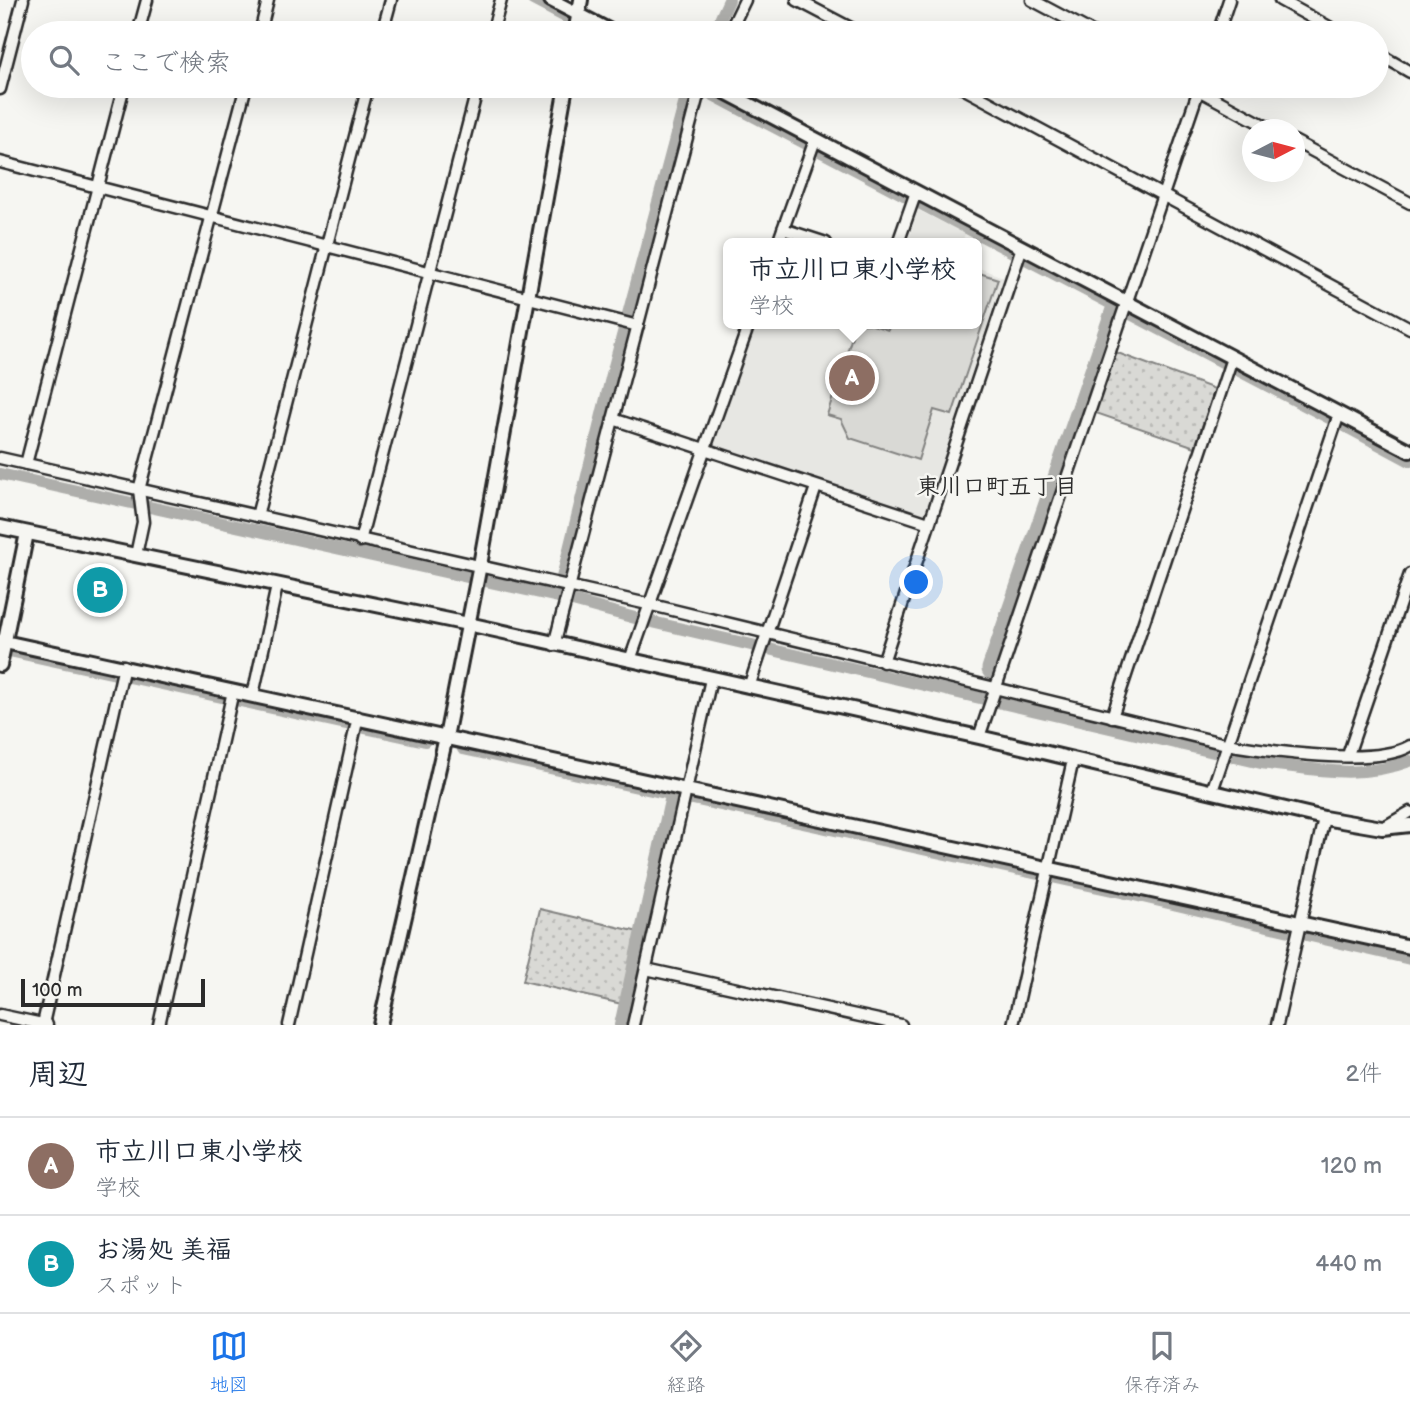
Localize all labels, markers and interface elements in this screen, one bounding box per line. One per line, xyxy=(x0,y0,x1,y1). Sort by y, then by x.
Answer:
search box xyxy=(21,21,1389,98)
icon: search xyxy=(45,41,83,79)
text: ここで検索 xyxy=(101,48,231,79)
north arrow xyxy=(1242,119,1305,182)
popup xyxy=(723,238,982,329)
text: 市立川口東小学校 xyxy=(748,255,957,286)
text: 学校 xyxy=(748,292,794,320)
pin: A xyxy=(829,352,875,404)
district label: 東川口町五丁目 xyxy=(917,473,1078,501)
pin: B xyxy=(77,564,123,616)
your location xyxy=(899,565,933,599)
scale bar xyxy=(21,976,205,1008)
text: 100 m xyxy=(32,979,83,1002)
text: 周辺 xyxy=(28,1057,88,1093)
text: 2件 xyxy=(1345,1060,1382,1088)
text: 市立川口東小学校 xyxy=(95,1137,303,1168)
text: A xyxy=(44,1152,58,1180)
text: 120 m xyxy=(1321,1152,1382,1180)
text: 学校 xyxy=(95,1174,141,1202)
text: お湯処 美福 xyxy=(95,1235,232,1266)
text: B xyxy=(43,1250,59,1278)
text: 440 m xyxy=(1315,1250,1382,1278)
text: スポット xyxy=(95,1272,187,1300)
tab: 地図 xyxy=(210,1327,248,1397)
tab: 経路 xyxy=(667,1327,705,1397)
tab: 保存済み xyxy=(1124,1327,1200,1397)

